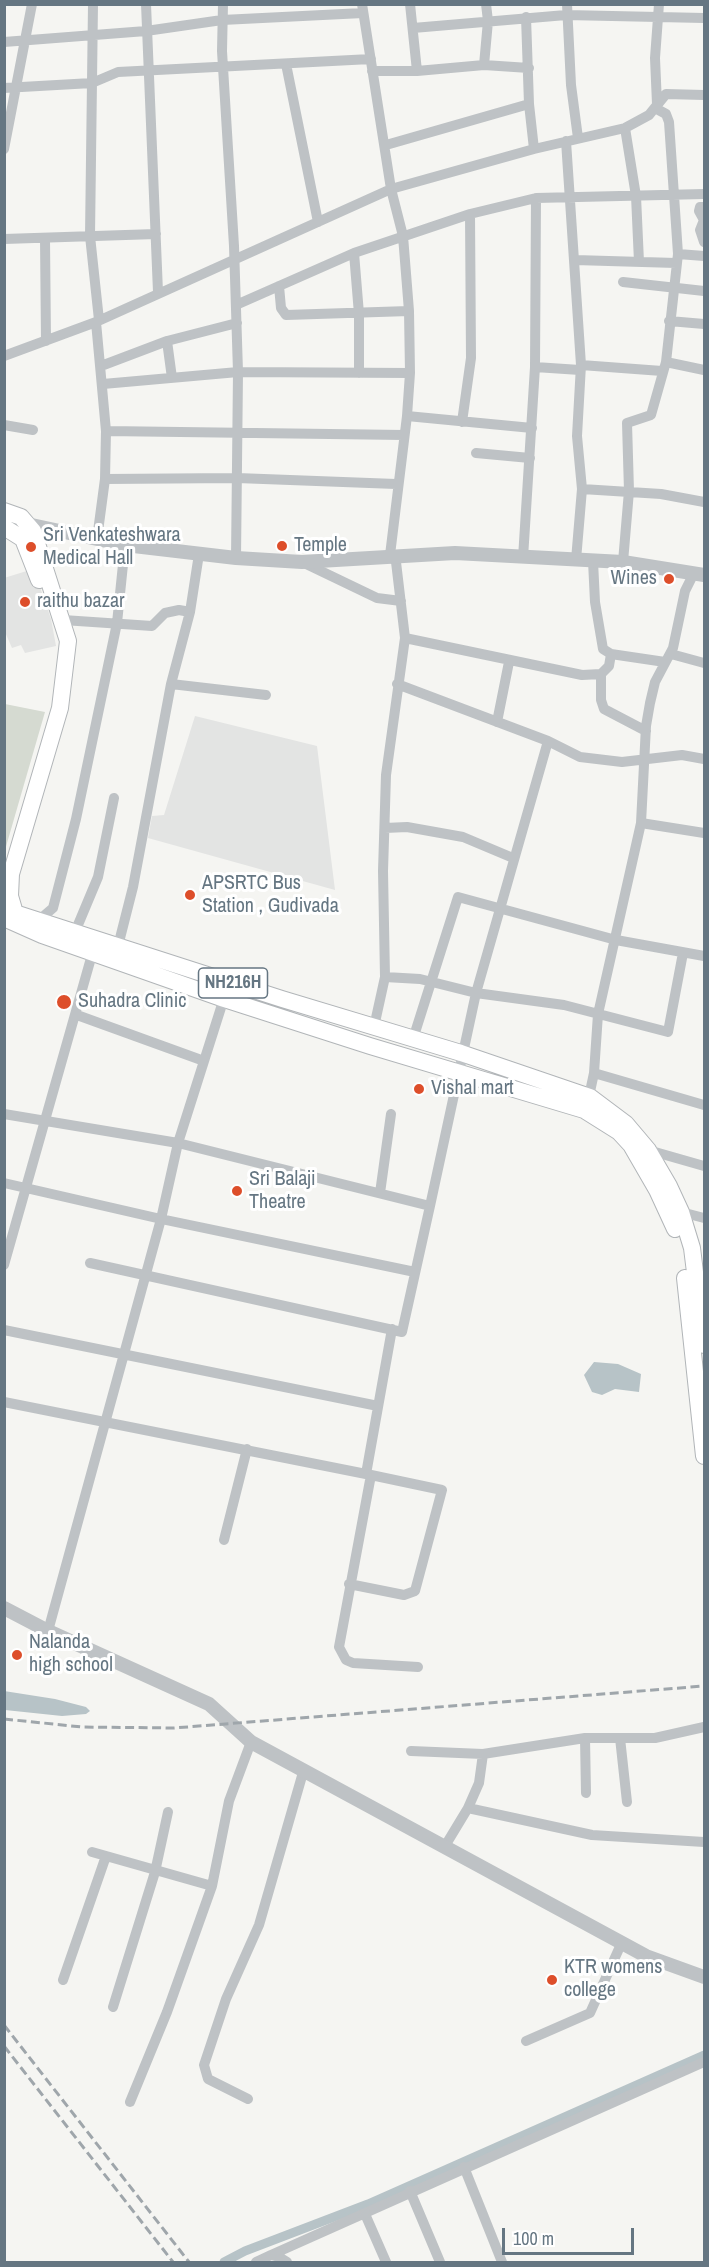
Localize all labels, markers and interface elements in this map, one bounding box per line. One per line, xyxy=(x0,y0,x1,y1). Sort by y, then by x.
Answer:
place label: Sri Venkateshwara Medical Hall xyxy=(43,524,181,571)
place label: Temple xyxy=(294,534,347,558)
marker: Temple xyxy=(275,539,289,553)
marker: Sri Venkateshwara Medical Hall xyxy=(24,540,38,554)
place label: Wines xyxy=(611,567,657,591)
marker: Wines xyxy=(662,572,676,586)
place label: raithu bazar xyxy=(37,590,125,614)
marker: raithu bazar xyxy=(18,595,32,609)
place label: APSRTC Bus Station , Gudivada xyxy=(202,872,339,919)
marker: APSRTC Bus Station , Gudivada xyxy=(183,888,197,902)
road number: NH216H xyxy=(198,968,268,998)
place label: Suhadra Clinic xyxy=(78,990,186,1014)
marker: Suhadra Clinic xyxy=(55,993,73,1011)
place label: Vishal mart xyxy=(431,1077,514,1101)
marker: Vishal mart xyxy=(412,1082,426,1096)
place label: Sri Balaji Theatre xyxy=(249,1168,316,1215)
marker: Sri Balaji Theatre xyxy=(230,1184,244,1198)
place label: Nalanda high school xyxy=(29,1631,113,1678)
marker: Nalanda high school xyxy=(10,1648,24,1662)
place label: KTR womens college xyxy=(564,1956,662,2003)
marker: KTR womens college xyxy=(545,1973,559,1987)
scale bar xyxy=(505,2216,637,2254)
text: 100 m xyxy=(513,2226,554,2251)

